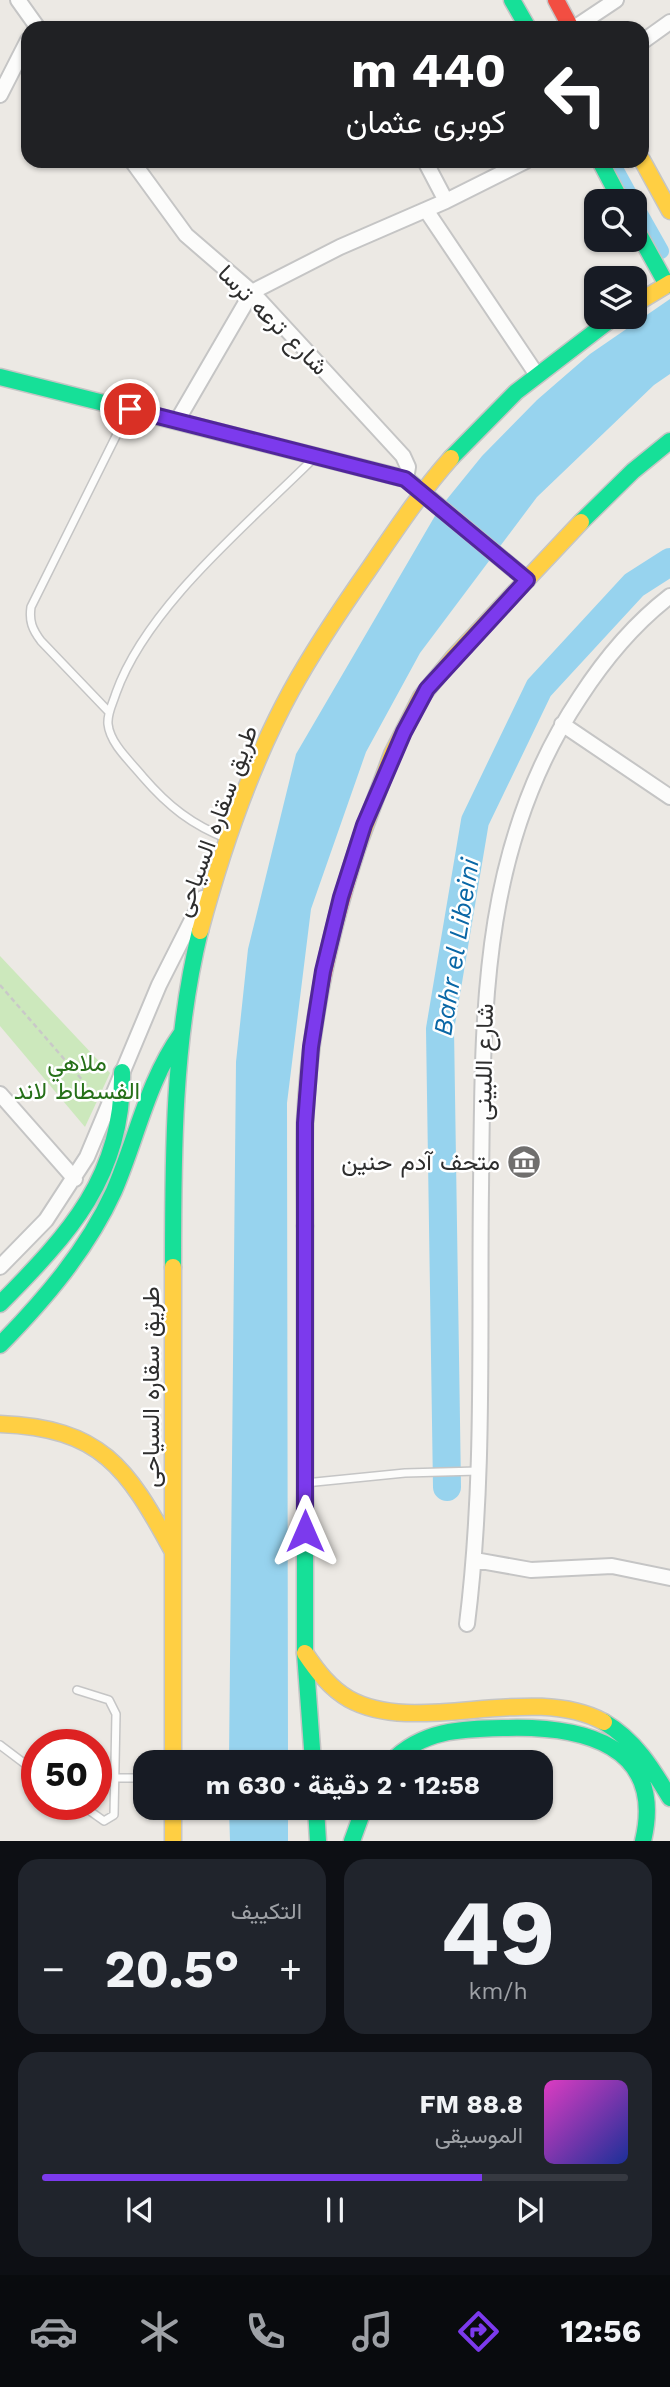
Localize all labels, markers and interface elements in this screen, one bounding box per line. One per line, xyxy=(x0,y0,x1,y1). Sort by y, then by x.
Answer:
text: 440 m xyxy=(351,41,506,99)
icon: left xyxy=(530,49,621,140)
text: كوبرى عثمان xyxy=(346,103,506,141)
map controls xyxy=(584,189,647,329)
button: search xyxy=(584,189,647,252)
street label: شارع ترعه ترسا xyxy=(211,259,334,382)
button: layers xyxy=(584,266,647,329)
pin xyxy=(100,379,160,439)
icon: arrive xyxy=(111,390,149,428)
street label: طريق سقاره السياحى xyxy=(168,722,265,921)
water label: Bahr el Libeini xyxy=(427,855,485,1038)
street label: شارع اللبينى xyxy=(469,1003,501,1121)
park label: ملاهي الفسطاط لاند xyxy=(14,1049,140,1105)
museum icon: متحف آدم حنين xyxy=(505,1143,543,1181)
place label: متحف آدم حنين xyxy=(341,1148,500,1178)
street label: طريق سقاره السياحى xyxy=(137,1286,166,1488)
position arrow xyxy=(268,1494,342,1568)
speed limit sign: 50 xyxy=(21,1729,112,1820)
text: 12:58 · 2 دقيقة · 630 m xyxy=(206,1770,480,1800)
text: 49 xyxy=(441,1879,555,1986)
text: التكييف xyxy=(231,1898,302,1925)
text: 20.5° xyxy=(104,1939,240,2000)
text: − xyxy=(42,1947,65,1991)
text: + xyxy=(279,1947,302,1991)
text: km/h xyxy=(468,1978,528,2005)
text: 88.8 FM xyxy=(420,2089,523,2119)
text: الموسيقى xyxy=(435,2122,523,2149)
icon: previous xyxy=(121,2191,159,2229)
icon: pause xyxy=(316,2191,354,2229)
icon: next xyxy=(511,2191,549,2229)
icon: car xyxy=(29,2307,78,2356)
icon: climate xyxy=(135,2307,184,2356)
icon: phone xyxy=(241,2307,290,2356)
icon: music xyxy=(348,2307,397,2356)
icon: directions xyxy=(454,2307,503,2356)
text: 12:56 xyxy=(560,2312,641,2350)

